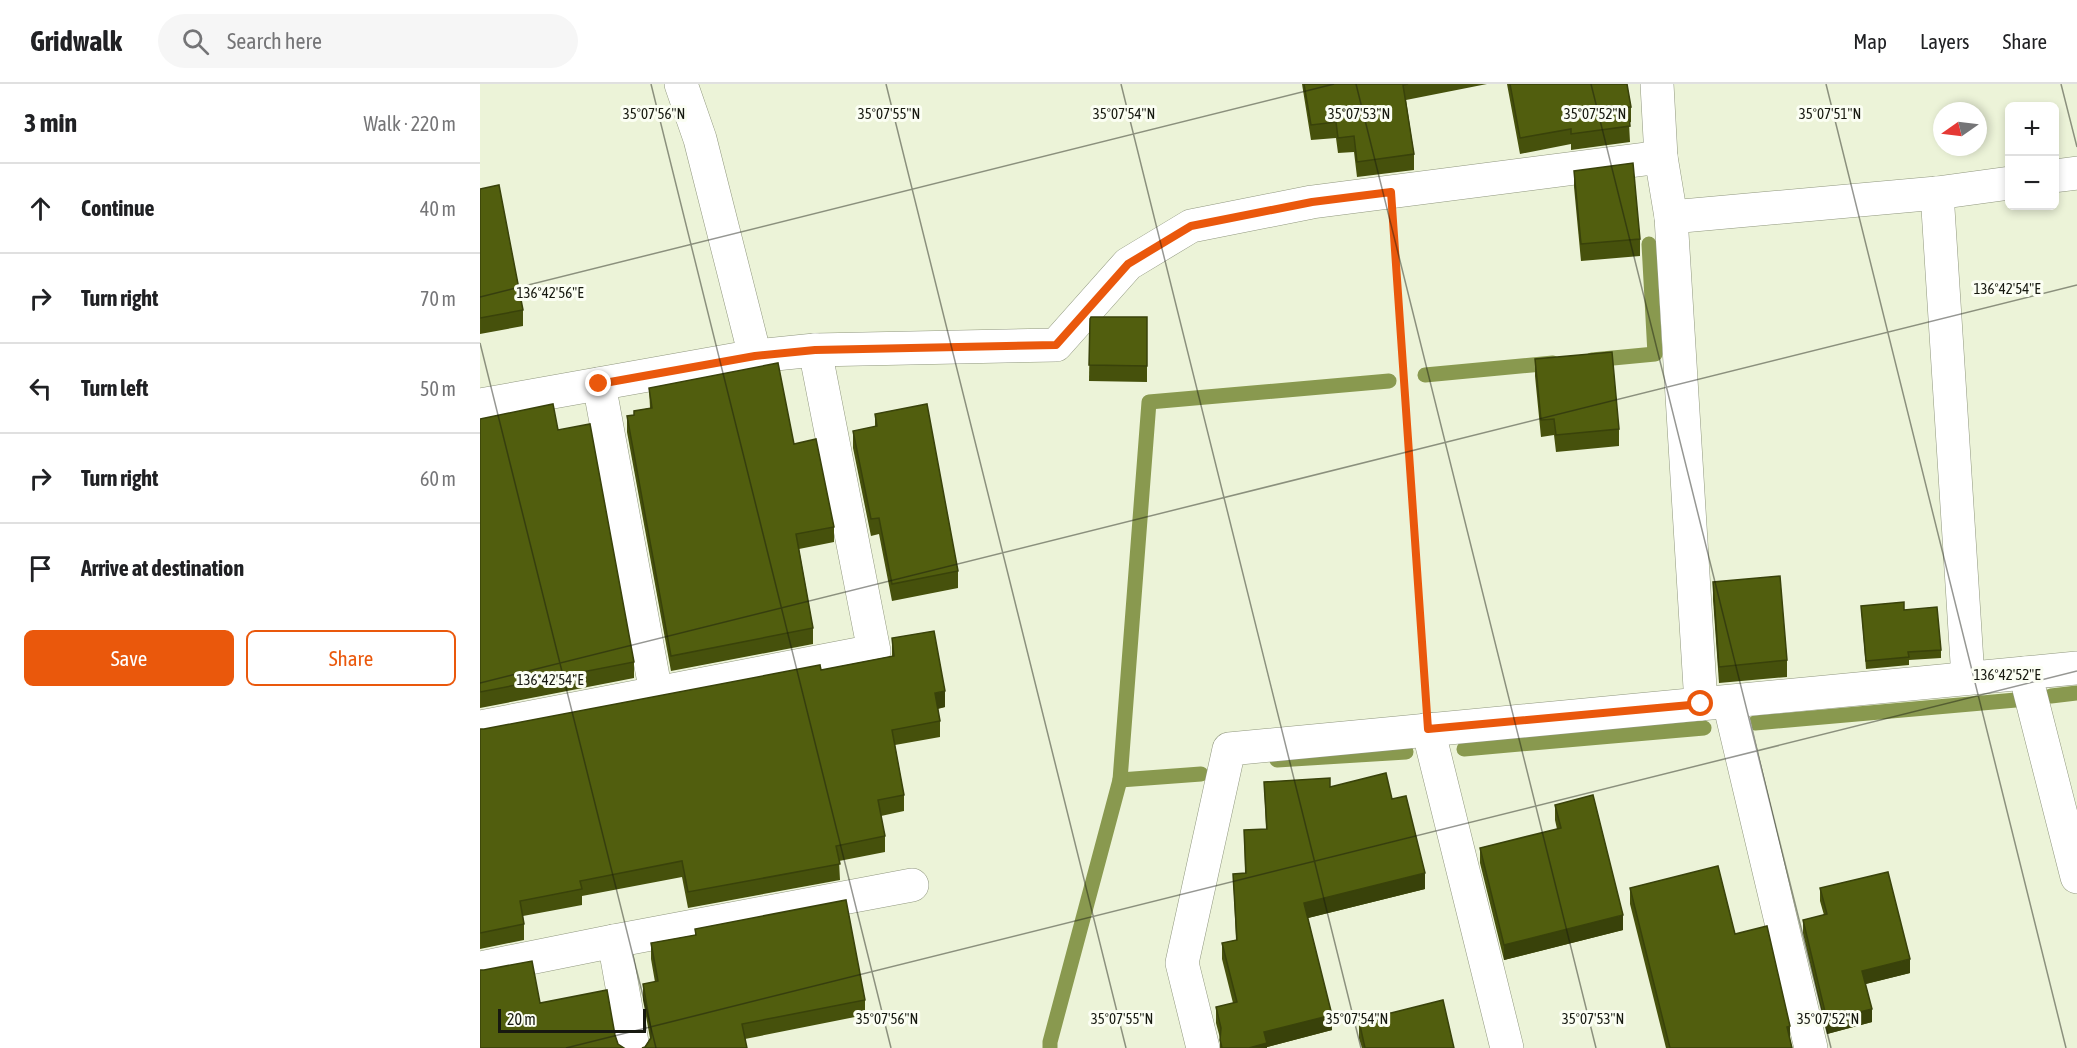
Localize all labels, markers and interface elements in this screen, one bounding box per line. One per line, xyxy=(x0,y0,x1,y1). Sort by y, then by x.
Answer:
search box xyxy=(158,14,578,68)
text: Gridwalk xyxy=(30,25,122,57)
icon: search xyxy=(179,25,212,58)
text: Search here xyxy=(227,28,322,54)
text: Map xyxy=(1853,29,1887,53)
text: Layers xyxy=(1920,29,1970,53)
text: Share xyxy=(2003,29,2047,53)
north arrow xyxy=(1933,102,1987,156)
map controls xyxy=(2005,102,2059,210)
button: + xyxy=(2005,102,2059,156)
text: 35°07'56"N xyxy=(623,105,685,122)
text: 35°07'55"N xyxy=(858,105,920,122)
text: 35°07'54"N xyxy=(1093,105,1155,122)
text: 35°07'53"N xyxy=(1328,105,1390,122)
text: 35°07'52"N xyxy=(1564,105,1626,122)
text: 35°07'51"N xyxy=(1799,105,1861,122)
text: 3 min xyxy=(24,108,77,138)
text: Walk · 220 m xyxy=(364,112,456,135)
button: − xyxy=(2005,156,2059,210)
icon: ahead xyxy=(24,192,57,225)
text: Continue xyxy=(81,195,155,221)
text: 40 m xyxy=(420,197,456,220)
text: 136°42'54"E xyxy=(1973,280,2041,297)
icon: right xyxy=(24,282,57,315)
text: 136°42'56"E xyxy=(516,284,584,301)
text: Turn right xyxy=(81,285,158,311)
text: 70 m xyxy=(420,287,456,310)
route end xyxy=(585,370,611,396)
icon: left xyxy=(24,372,57,405)
text: Turn left xyxy=(81,375,148,401)
text: 50 m xyxy=(420,377,456,400)
icon: right xyxy=(24,462,57,495)
text: Turn right xyxy=(81,465,158,491)
text: 60 m xyxy=(420,467,456,490)
icon: arrive xyxy=(24,552,57,585)
text: Arrive at destination xyxy=(81,555,244,581)
button: Save xyxy=(24,630,234,686)
button: Share xyxy=(246,630,456,686)
text: 136°42'52"E xyxy=(1973,666,2041,683)
text: 136°42'54"E xyxy=(516,671,584,688)
route start xyxy=(1687,690,1713,716)
scale bar xyxy=(498,1006,646,1034)
text: 20 m xyxy=(507,1010,536,1028)
text: 35°07'56"N xyxy=(856,1010,918,1027)
text: 35°07'55"N xyxy=(1091,1010,1153,1027)
text: 35°07'54"N xyxy=(1326,1010,1388,1027)
text: 35°07'53"N xyxy=(1562,1010,1624,1027)
text: 35°07'52"N xyxy=(1797,1010,1859,1027)

